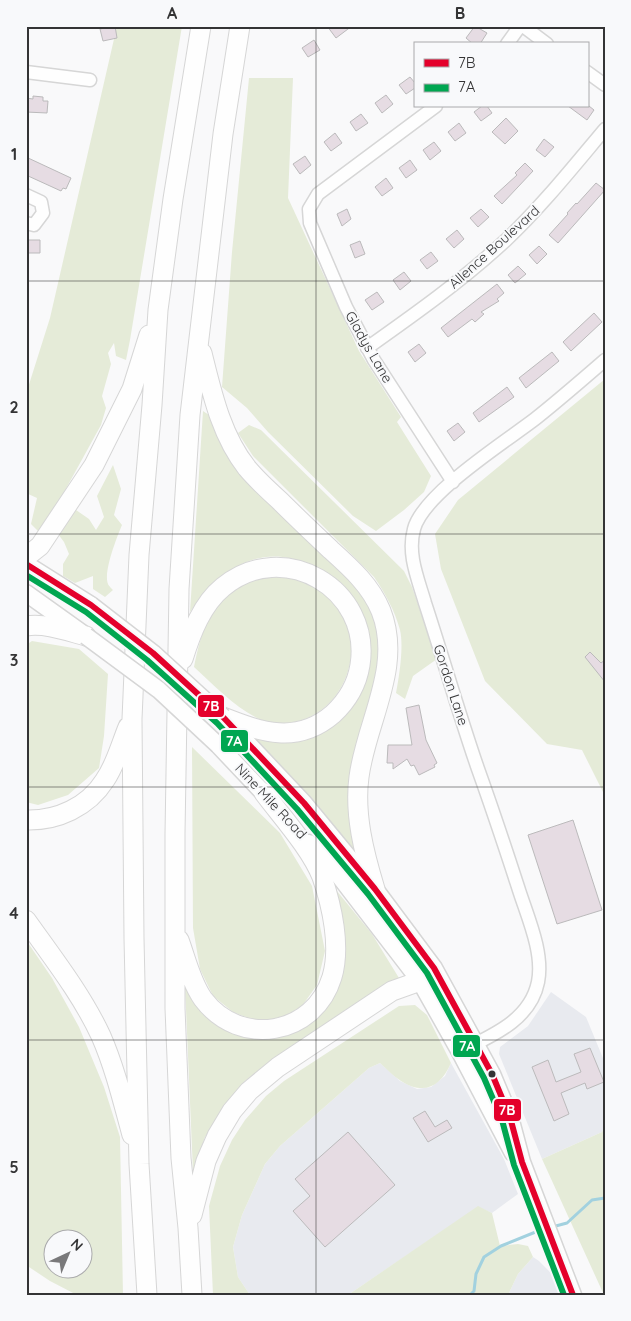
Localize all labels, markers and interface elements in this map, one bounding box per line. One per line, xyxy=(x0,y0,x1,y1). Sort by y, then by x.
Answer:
text: A xyxy=(167,3,178,23)
text: B xyxy=(455,3,465,23)
legend xyxy=(414,42,588,108)
text: 7B xyxy=(458,53,476,72)
text: 7A xyxy=(458,77,476,96)
text: 1 xyxy=(11,144,17,164)
street label: Allence Boulevard xyxy=(445,201,543,293)
street label: Gladys Lane xyxy=(341,308,397,386)
text: 2 xyxy=(9,397,19,417)
street label: Gordon Lane xyxy=(429,642,473,728)
text: 3 xyxy=(10,650,18,670)
line badge: 7B xyxy=(197,694,225,718)
text: 7B xyxy=(203,697,219,715)
line badge: 7A xyxy=(220,729,249,753)
text: 7A xyxy=(226,732,242,750)
street label: Nine Mile Road xyxy=(231,759,311,843)
text: 4 xyxy=(9,903,19,923)
line badge: 7A xyxy=(452,1034,481,1058)
text: 7A xyxy=(459,1037,475,1055)
unlabelled marker xyxy=(487,1069,497,1079)
line badge: 7B xyxy=(493,1098,522,1122)
text: 7B xyxy=(499,1101,515,1119)
text: 5 xyxy=(9,1157,19,1177)
north arrow xyxy=(42,1228,92,1278)
text: N xyxy=(67,1235,87,1255)

